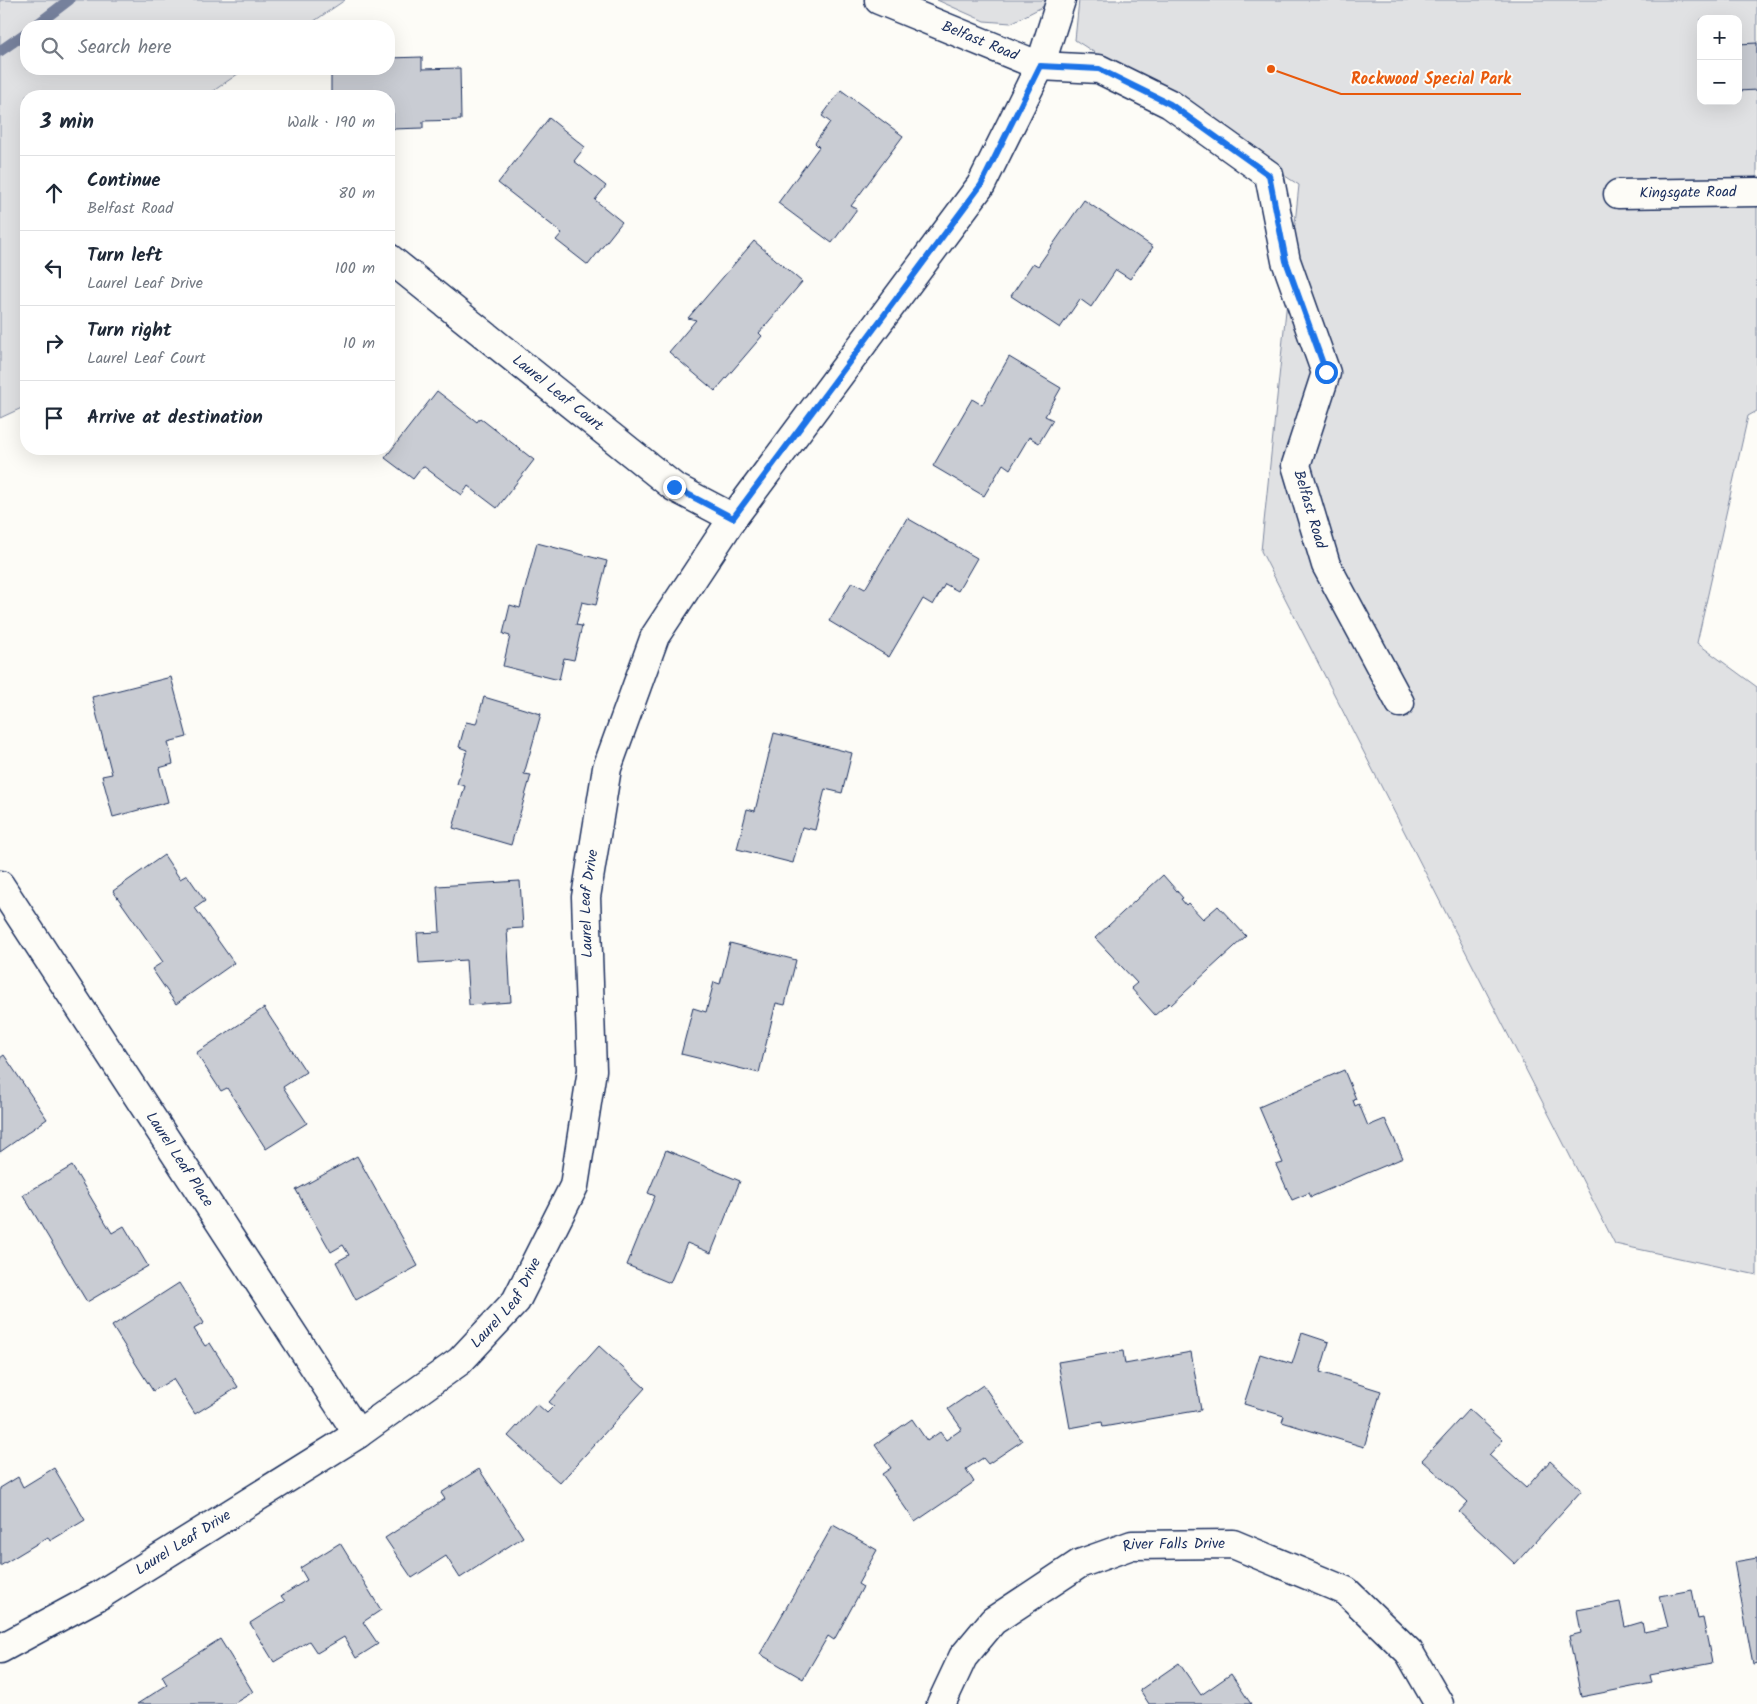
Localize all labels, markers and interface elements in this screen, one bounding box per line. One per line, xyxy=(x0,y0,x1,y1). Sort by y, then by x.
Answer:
street label: Belfast Road xyxy=(938,15,1022,68)
map controls xyxy=(1697,15,1742,105)
button: + xyxy=(1697,15,1742,60)
search box xyxy=(20,20,395,75)
text: Search here xyxy=(78,33,172,63)
icon: search xyxy=(38,34,66,62)
button: − xyxy=(1697,60,1742,105)
callout: Rockwood Special Park xyxy=(1341,63,1521,94)
text: Rockwood Special Park xyxy=(1351,67,1512,92)
text: 3 min xyxy=(40,106,94,139)
text: Walk · 190 m xyxy=(287,110,375,135)
text: Continue xyxy=(87,166,160,196)
icon: ahead xyxy=(40,179,68,207)
street label: Kingsgate Road xyxy=(1639,180,1737,206)
text: 80 m xyxy=(338,181,375,206)
text: Belfast Road xyxy=(87,196,173,221)
text: Turn left xyxy=(87,241,162,271)
icon: left xyxy=(40,254,68,282)
text: 100 m xyxy=(335,256,375,281)
text: Laurel Leaf Drive xyxy=(87,271,203,296)
text: Turn right xyxy=(87,316,172,346)
icon: right xyxy=(40,329,68,357)
text: 10 m xyxy=(343,331,375,356)
text: Laurel Leaf Court xyxy=(87,346,206,371)
street label: Laurel Leaf Court xyxy=(506,349,608,438)
route start xyxy=(1315,361,1338,384)
text: Arrive at destination xyxy=(87,403,263,433)
icon: arrive xyxy=(40,404,68,432)
street label: Belfast Road xyxy=(1286,467,1333,552)
route end xyxy=(663,476,686,499)
street label: Laurel Leaf Drive xyxy=(574,848,606,958)
street label: Laurel Leaf Place xyxy=(139,1107,219,1213)
street label: Laurel Leaf Drive xyxy=(465,1253,548,1354)
street label: Laurel Leaf Drive xyxy=(131,1504,236,1582)
street label: River Falls Drive xyxy=(1119,1532,1225,1559)

